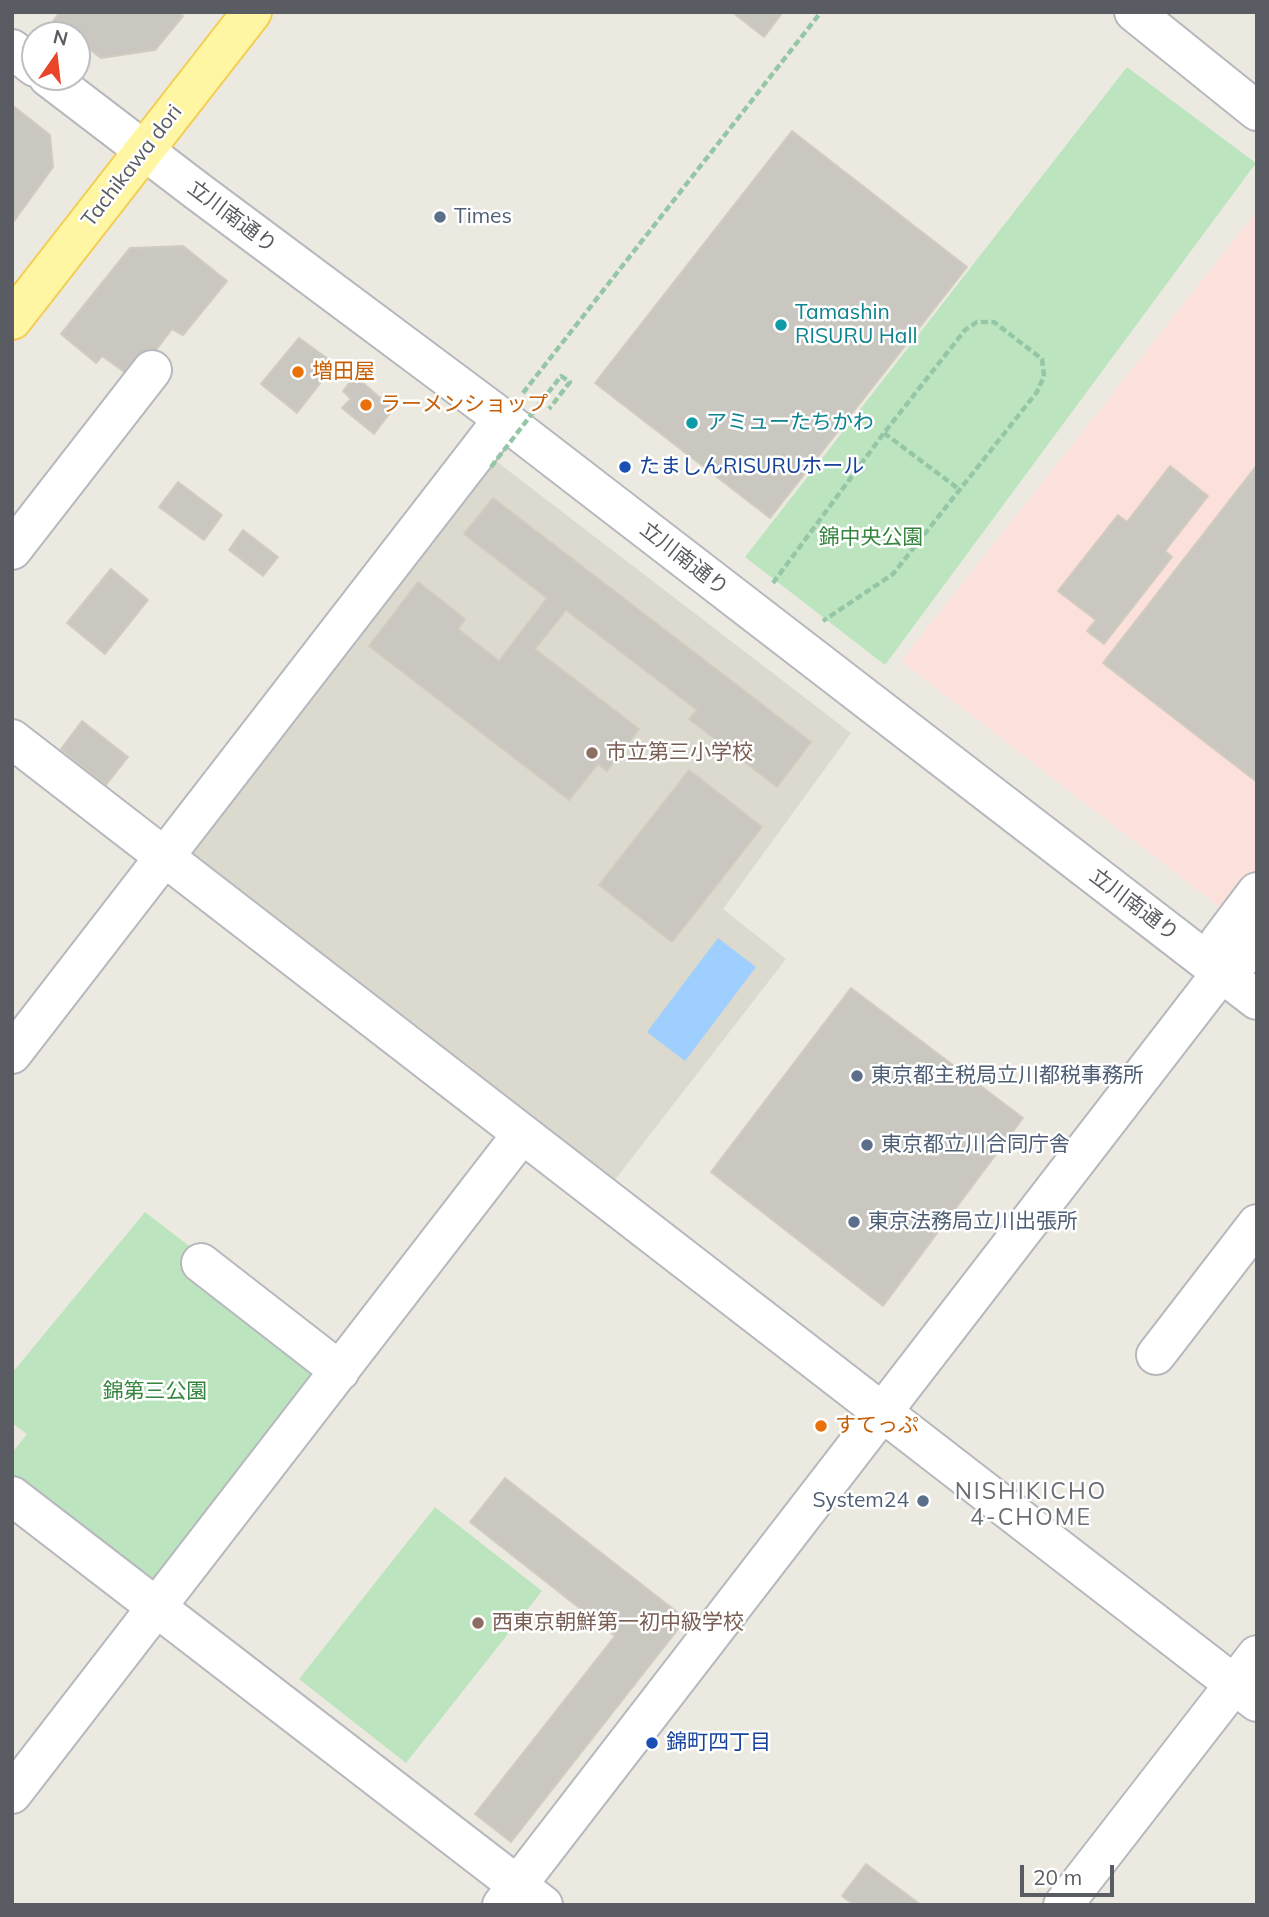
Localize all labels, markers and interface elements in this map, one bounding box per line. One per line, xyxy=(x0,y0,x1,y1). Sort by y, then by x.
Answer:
north arrow xyxy=(21,21,91,91)
text: N xyxy=(51,24,70,51)
street label: Tachikawa dori xyxy=(77,100,187,232)
street label: 立川南通り xyxy=(182,175,282,259)
place label: Times xyxy=(454,204,512,230)
marker: Times xyxy=(432,209,448,225)
place label: Tamashin RISURU Hall xyxy=(795,300,917,350)
marker: Tamashin RISURU Hall xyxy=(773,317,789,333)
place label: 増田屋 xyxy=(312,359,375,385)
marker: 増田屋 xyxy=(290,364,306,380)
place label: ラーメンショップ xyxy=(380,392,548,418)
marker: ラーメンショップ xyxy=(358,397,374,413)
place label: アミューたちかわ xyxy=(706,410,874,436)
marker: アミューたちかわ xyxy=(684,415,700,431)
place label: たましんRISURUホール xyxy=(639,454,864,480)
marker: たましんRISURUホール xyxy=(617,459,633,475)
street label: 立川南通り xyxy=(635,517,733,601)
park label: 錦中央公園 xyxy=(819,525,923,551)
place label: 市立第三小学校 xyxy=(606,740,753,766)
marker: 市立第三小学校 xyxy=(584,745,600,761)
street label: 立川南通り xyxy=(1084,863,1184,947)
place label: 東京都主税局立川都税事務所 xyxy=(871,1063,1144,1089)
marker: 東京都主税局立川都税事務所 xyxy=(849,1068,865,1084)
place label: 東京都立川合同庁舎 xyxy=(881,1132,1070,1158)
marker: 東京都立川合同庁舎 xyxy=(859,1137,875,1153)
place label: 東京法務局立川出張所 xyxy=(868,1209,1078,1235)
marker: 東京法務局立川出張所 xyxy=(846,1214,862,1230)
park label: 錦第三公園 xyxy=(103,1379,207,1405)
place label: すてっぷ xyxy=(835,1413,919,1439)
marker: すてっぷ xyxy=(813,1418,829,1434)
district label: NISHIKICHO 4-CHOME xyxy=(956,1478,1106,1532)
place label: System24 xyxy=(812,1488,909,1514)
marker: System24 xyxy=(915,1493,931,1509)
place label: 西東京朝鮮第一初中級学校 xyxy=(492,1610,744,1636)
marker: 西東京朝鮮第一初中級学校 xyxy=(470,1615,486,1631)
place label: 錦町四丁目 xyxy=(666,1730,771,1756)
marker: 錦町四丁目 xyxy=(644,1735,660,1751)
scale bar xyxy=(1024,1850,1118,1894)
text: 20 m xyxy=(1033,1864,1082,1890)

